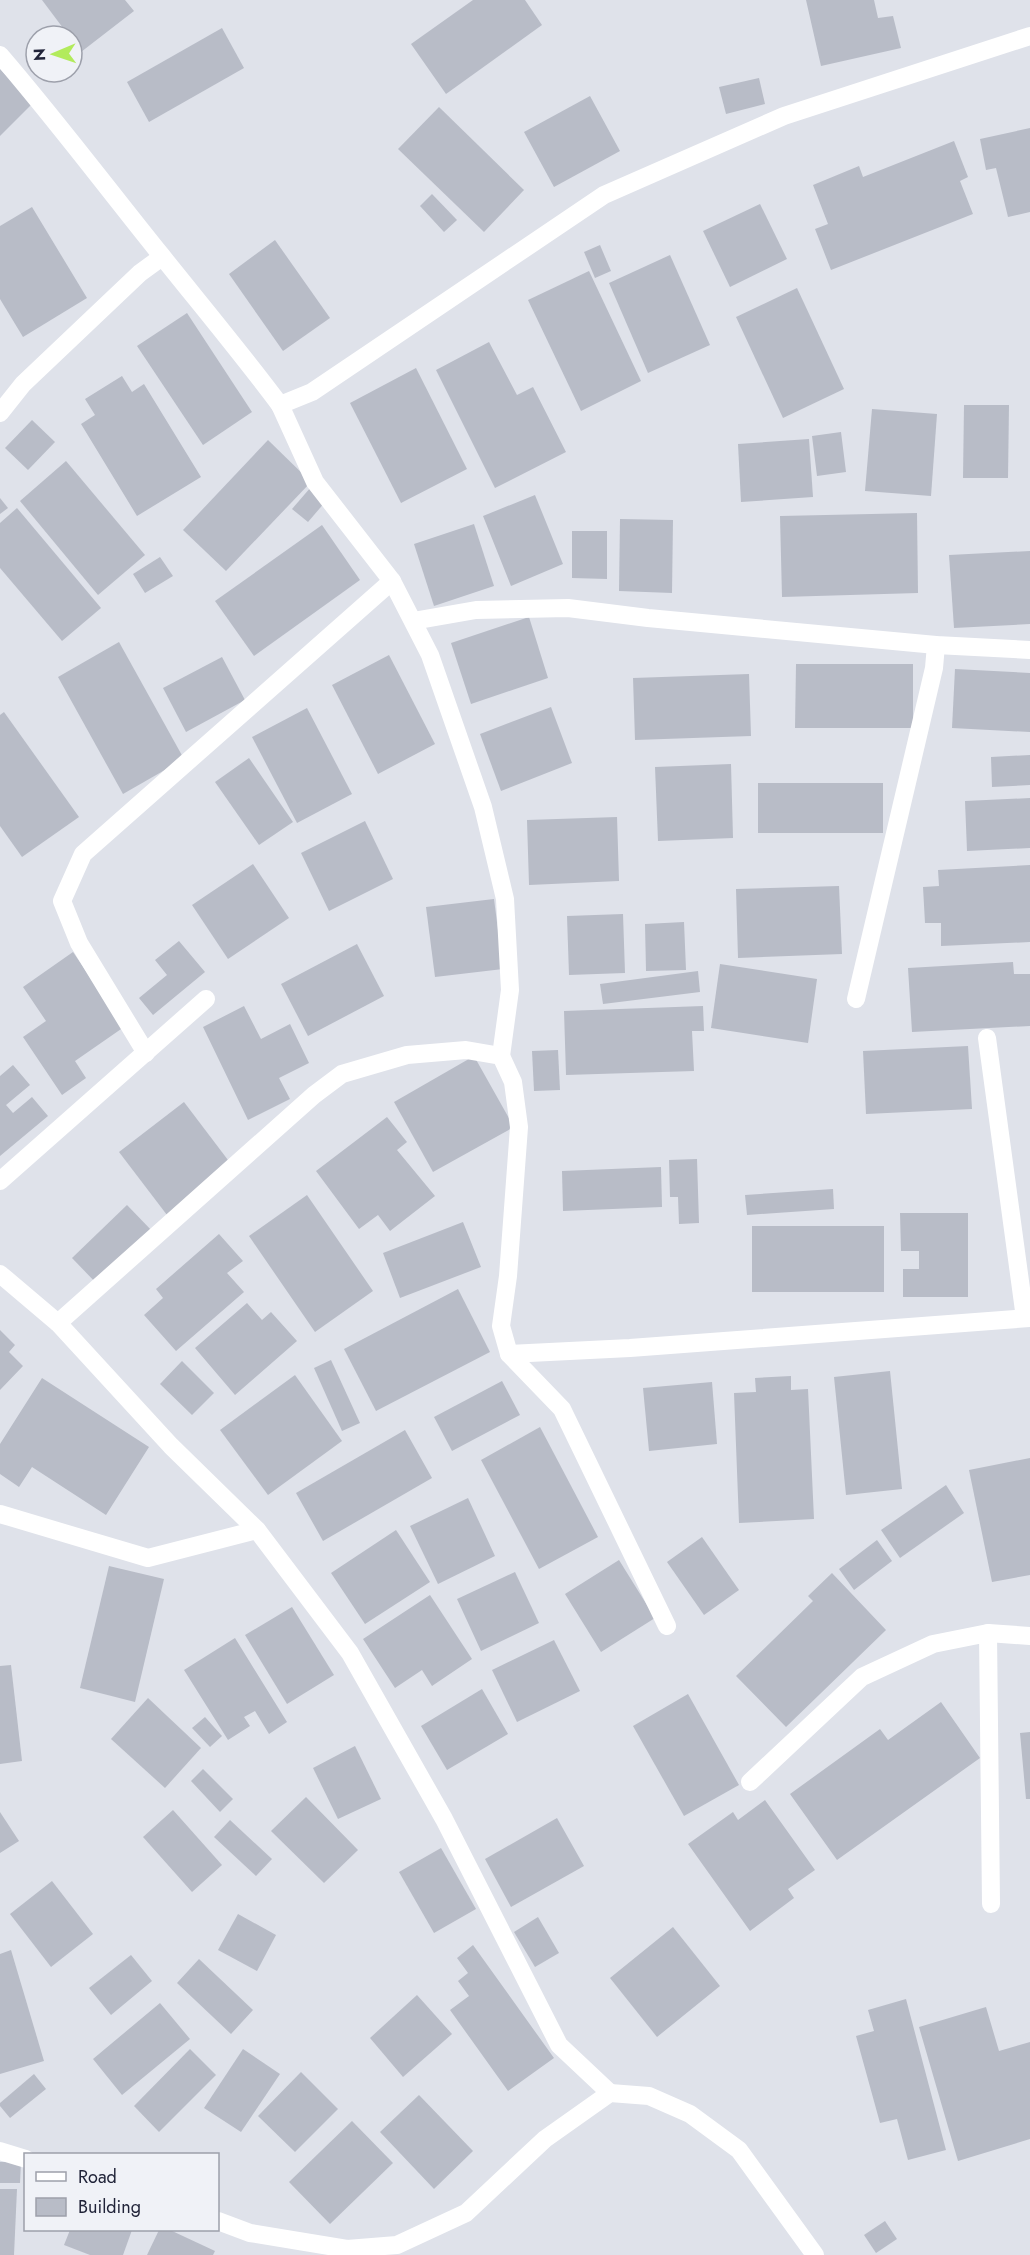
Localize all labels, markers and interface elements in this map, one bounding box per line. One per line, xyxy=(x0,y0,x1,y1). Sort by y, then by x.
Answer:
north arrow xyxy=(24,24,84,84)
text: N xyxy=(28,48,51,61)
legend xyxy=(24,2153,219,2231)
text: Road xyxy=(78,2164,117,2190)
text: Building xyxy=(78,2194,141,2220)

